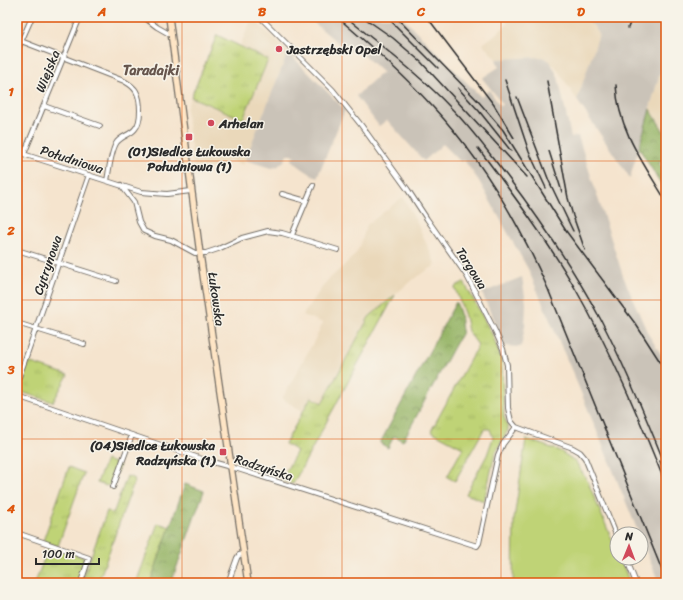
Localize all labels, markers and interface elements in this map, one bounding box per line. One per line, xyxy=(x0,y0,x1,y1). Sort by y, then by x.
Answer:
text: A xyxy=(97,0,106,23)
text: B xyxy=(258,0,267,23)
text: C xyxy=(416,0,426,23)
text: D xyxy=(577,0,585,23)
place label: Jastrzębski Opel xyxy=(286,38,383,61)
marker: Jastrzębski Opel xyxy=(274,44,284,54)
street label: Wiejska xyxy=(29,46,67,96)
district label: Taradajki xyxy=(123,58,180,83)
text: 1 xyxy=(8,80,14,103)
place label: Arhelan xyxy=(218,112,265,135)
marker: Arhelan xyxy=(206,118,216,128)
marker: (01)Siedlce Łukowska Południowa (1) xyxy=(184,132,194,142)
street label: Południowa xyxy=(37,138,107,181)
place label: (01)Siedlce Łukowska Południowa (1) xyxy=(128,140,251,178)
text: 2 xyxy=(6,219,15,242)
street label: Cytrynowa xyxy=(27,232,69,298)
street label: Targowa xyxy=(449,242,494,295)
street label: Łukowska xyxy=(201,271,232,328)
text: 3 xyxy=(6,358,15,381)
place label: (04)Siedlce Łukowska Radzyńska (1) xyxy=(90,434,216,472)
marker: (04)Siedlce Łukowska Radzyńska (1) xyxy=(218,447,228,457)
street label: Radzyńska xyxy=(232,447,297,488)
text: 4 xyxy=(6,497,16,520)
north arrow xyxy=(609,526,649,566)
text: N xyxy=(624,527,634,546)
scale bar xyxy=(36,540,99,566)
text: 100 m xyxy=(42,543,75,565)

